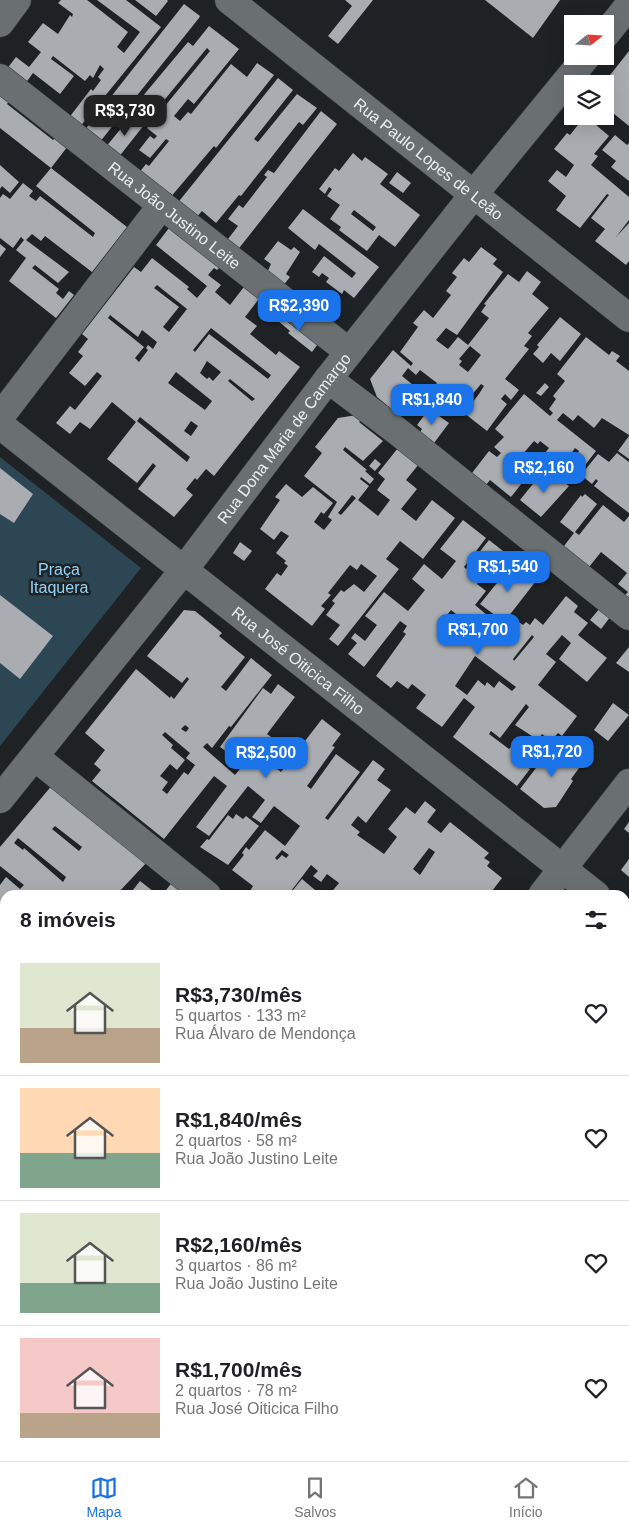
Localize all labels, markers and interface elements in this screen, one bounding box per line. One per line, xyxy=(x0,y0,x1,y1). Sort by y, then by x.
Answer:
north arrow xyxy=(564,15,614,65)
map controls xyxy=(564,15,614,125)
button: layers xyxy=(564,75,614,125)
pin: R$3,730 xyxy=(79,94,171,137)
street label: Rua Paulo Lopes de Leão xyxy=(351,95,506,223)
text: R$3,730 xyxy=(95,102,155,119)
street label: Rua João Justino Leite xyxy=(105,158,244,273)
pin: R$2,390 xyxy=(253,290,345,332)
text: R$2,390 xyxy=(269,297,329,314)
street label: Rua Dona Maria de Camargo xyxy=(214,350,354,527)
pin: R$1,840 xyxy=(386,384,478,426)
text: R$1,840 xyxy=(402,391,462,408)
pin: R$2,160 xyxy=(498,452,590,494)
text: R$2,160 xyxy=(514,459,574,476)
pin: R$1,540 xyxy=(462,550,554,593)
text: R$1,540 xyxy=(478,558,538,575)
park label: Praça Itaquera xyxy=(30,561,88,596)
street label: Rua José Oiticica Filho xyxy=(229,603,368,718)
pin: R$1,700 xyxy=(432,614,524,656)
text: R$1,700 xyxy=(448,621,508,638)
pin: R$2,500 xyxy=(220,736,312,779)
pin: R$1,720 xyxy=(506,736,598,778)
text: R$1,720 xyxy=(522,743,582,760)
text: R$2,500 xyxy=(236,744,296,761)
icon: filters xyxy=(582,906,610,934)
text: 8 imóveis xyxy=(20,908,116,931)
icon: home xyxy=(60,983,120,1043)
text: R$3,730/mês xyxy=(175,983,302,1006)
icon: heart xyxy=(582,999,610,1027)
text: 5 quartos · 133 m² xyxy=(175,1007,306,1024)
text: Rua Álvaro de Mendonça xyxy=(175,1025,356,1042)
icon: home xyxy=(60,1108,120,1168)
text: R$1,840/mês xyxy=(175,1108,302,1131)
icon: heart xyxy=(582,1124,610,1152)
text: 2 quartos · 58 m² xyxy=(175,1132,297,1149)
text: Rua João Justino Leite xyxy=(175,1150,338,1167)
icon: home xyxy=(60,1233,120,1293)
text: R$2,160/mês xyxy=(175,1233,302,1256)
icon: heart xyxy=(582,1249,610,1277)
text: 3 quartos · 86 m² xyxy=(175,1257,297,1274)
text: Rua João Justino Leite xyxy=(175,1275,338,1292)
icon: home xyxy=(60,1358,120,1418)
text: R$1,700/mês xyxy=(175,1358,302,1381)
icon: heart xyxy=(582,1374,610,1402)
text: 2 quartos · 78 m² xyxy=(175,1382,297,1399)
text: Rua José Oiticica Filho xyxy=(175,1400,339,1417)
tab: Mapa xyxy=(86,1474,121,1520)
tab: Salvos xyxy=(294,1474,336,1520)
tab: Início xyxy=(509,1474,543,1520)

